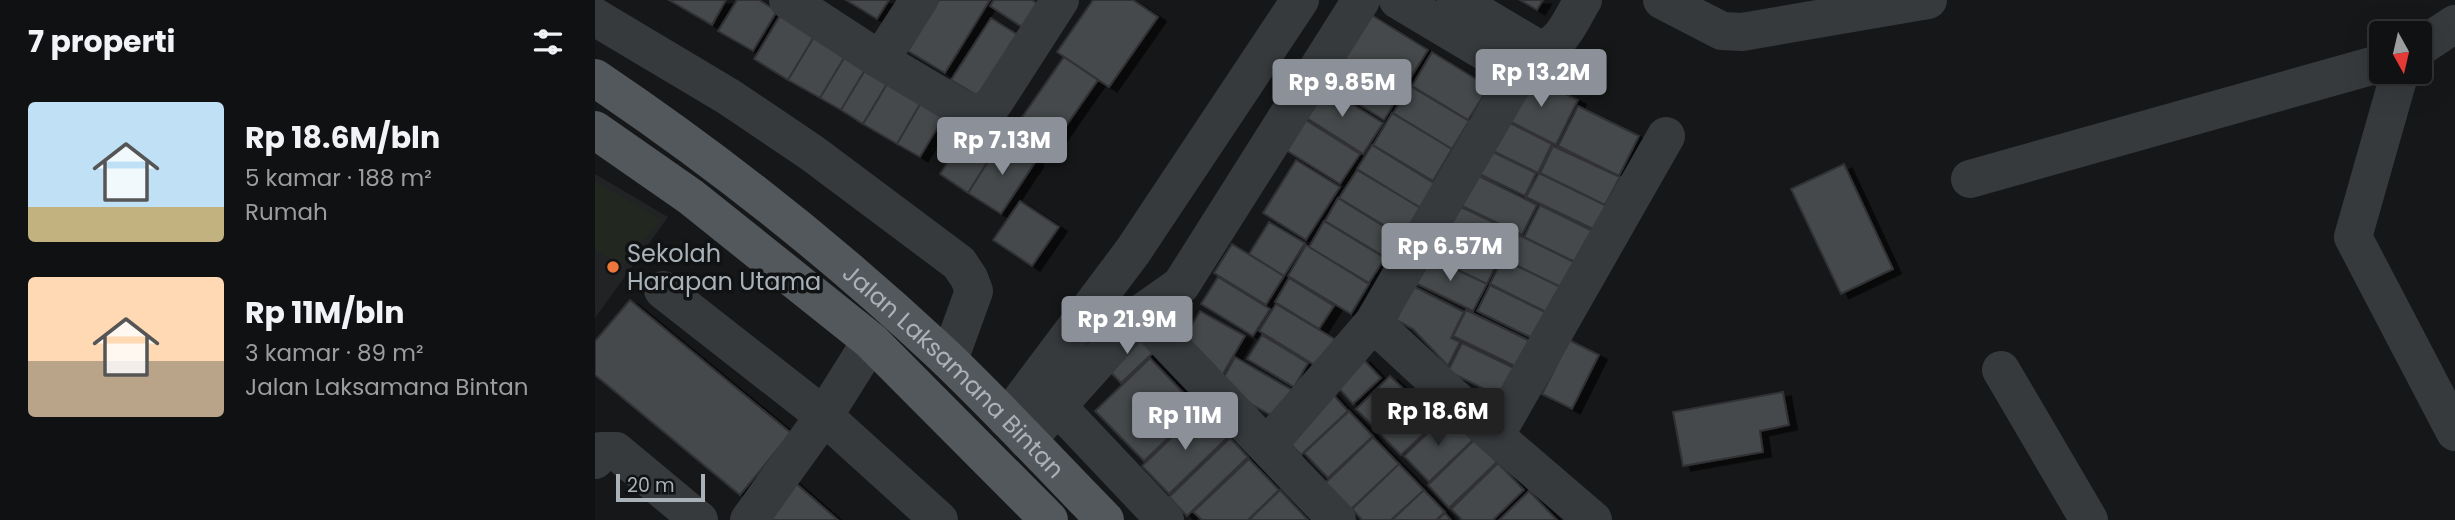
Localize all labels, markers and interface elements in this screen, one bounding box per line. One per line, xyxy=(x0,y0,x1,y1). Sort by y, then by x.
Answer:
text: 7 properti xyxy=(28,20,175,63)
north arrow xyxy=(2369,21,2433,84)
map controls xyxy=(2369,21,2432,84)
icon: filters xyxy=(529,23,567,61)
pin: Rp 13.2M xyxy=(1469,50,1613,109)
text: Rp 13.2M xyxy=(1492,56,1590,88)
pin: Rp 9.85M xyxy=(1270,60,1414,119)
text: Rp 9.85M xyxy=(1288,66,1396,98)
text: Rp 18.6M/bln xyxy=(245,116,440,159)
pin: Rp 7.13M xyxy=(930,118,1074,177)
text: Rp 7.13M xyxy=(953,124,1051,156)
icon: home xyxy=(84,130,168,214)
text: 5 kamar · 188 m² xyxy=(245,162,432,194)
text: Rumah xyxy=(245,196,328,228)
pin: Rp 6.57M xyxy=(1378,224,1522,283)
text: Rp 6.57M xyxy=(1398,230,1503,262)
place label: Sekolah Harapan Utama xyxy=(627,237,821,298)
street label: Jalan Laksamana Bintan xyxy=(836,256,1072,485)
marker: Sekolah Harapan Utama xyxy=(605,259,621,275)
text: Rp 11M/bln xyxy=(245,291,404,334)
pin: Rp 21.9M xyxy=(1055,296,1199,356)
text: Rp 21.9M xyxy=(1077,303,1177,335)
icon: home xyxy=(84,305,168,389)
text: 3 kamar · 89 m² xyxy=(245,337,423,369)
text: Jalan Laksamana Bintan xyxy=(245,371,528,403)
pin: Rp 18.6M xyxy=(1366,388,1510,448)
pin: Rp 11M xyxy=(1128,392,1242,452)
text: Rp 18.6M xyxy=(1387,395,1489,427)
text: Rp 11M xyxy=(1148,399,1222,431)
scale bar xyxy=(616,471,705,503)
text: 20 m xyxy=(627,472,675,499)

